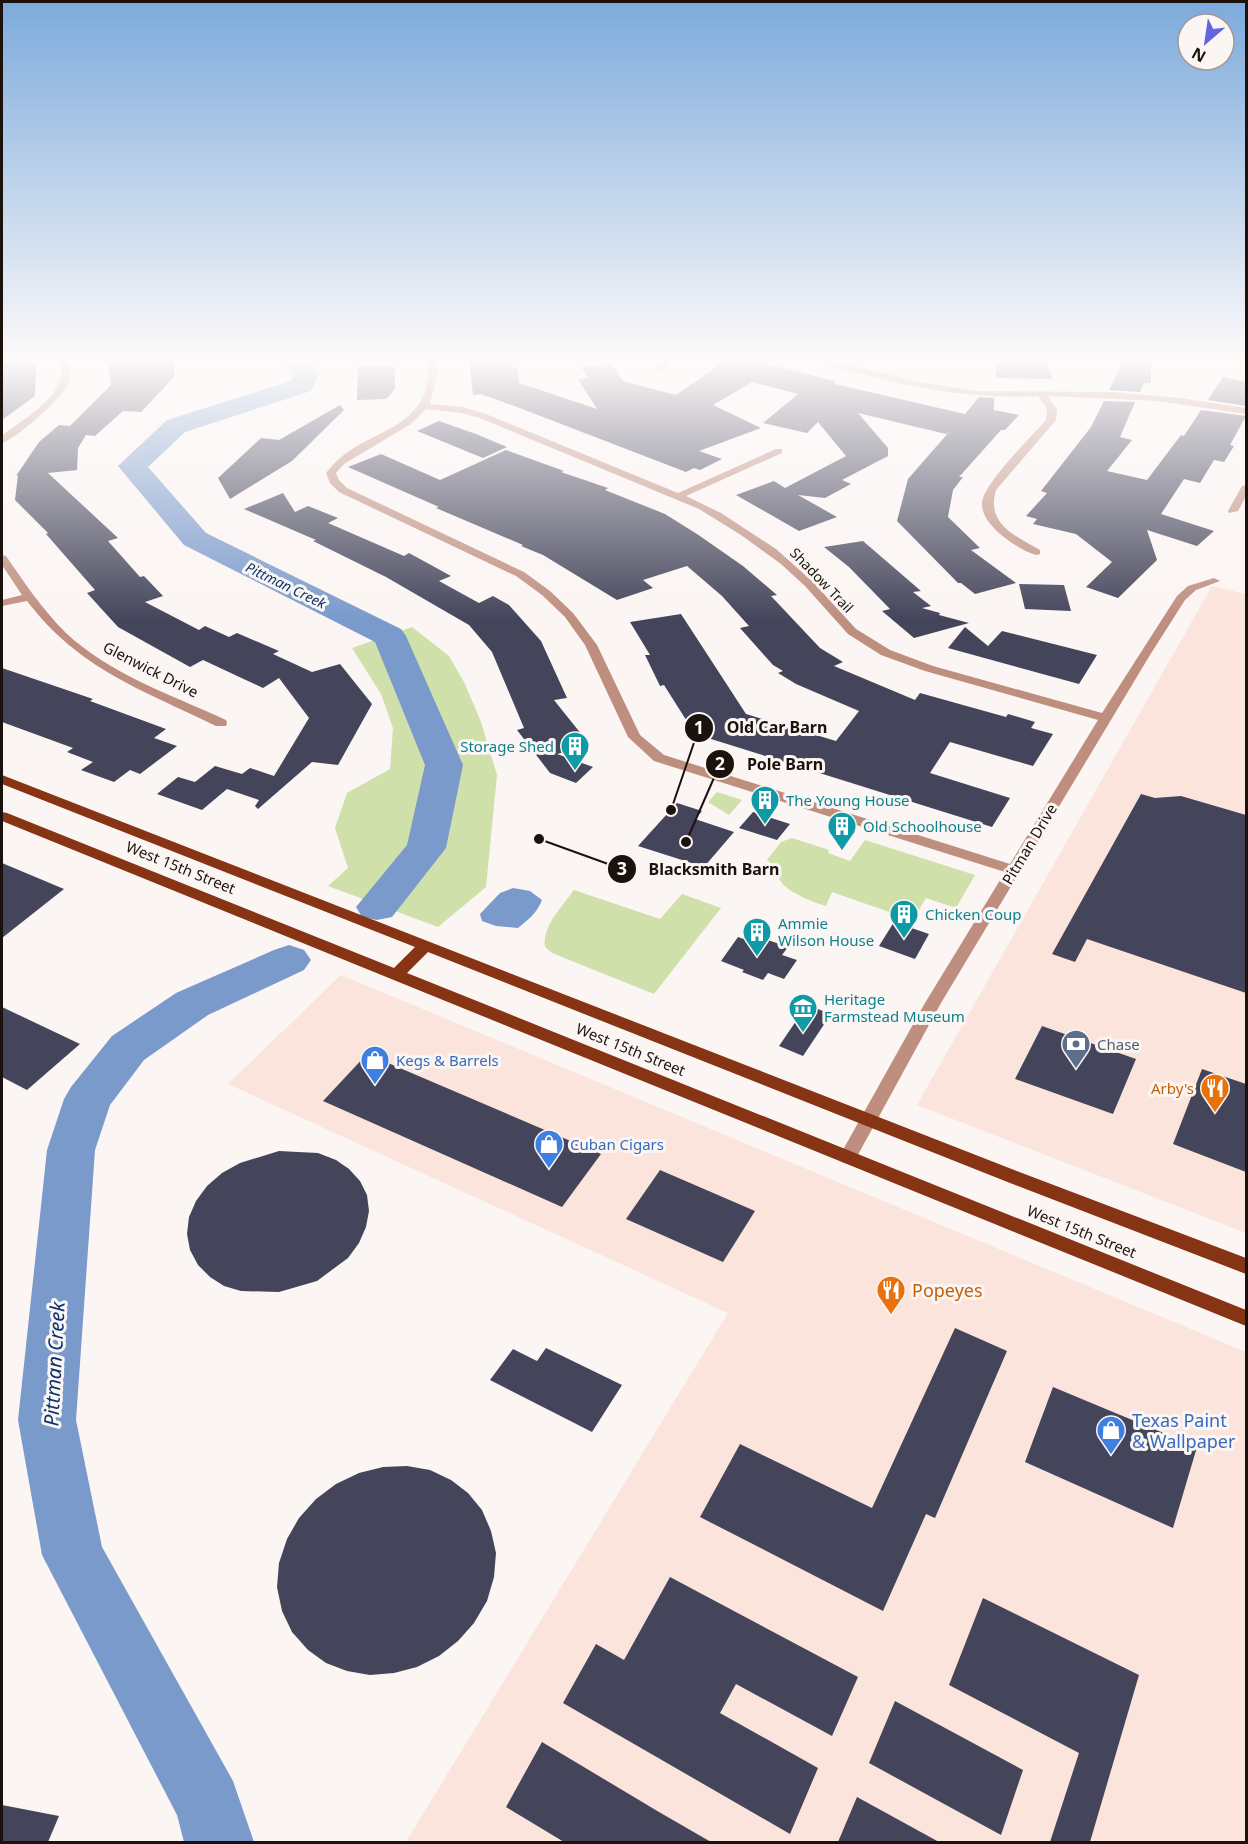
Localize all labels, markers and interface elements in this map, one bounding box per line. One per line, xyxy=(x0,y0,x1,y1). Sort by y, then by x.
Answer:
north arrow xyxy=(1176,12,1236,72)
text: N xyxy=(1188,42,1210,68)
street label: Shadow Trail xyxy=(786,543,858,617)
water label: Pittman Creek xyxy=(243,557,330,613)
street label: Glenwick Drive xyxy=(100,636,202,702)
callout: Old Car Barn xyxy=(684,711,839,745)
text: 1 xyxy=(694,715,704,739)
text: Old Car Barn xyxy=(727,716,827,738)
building icon: Storage Shed xyxy=(559,730,591,772)
place label: Storage Shed xyxy=(460,736,554,756)
callout: Pole Barn xyxy=(705,747,835,781)
text: 2 xyxy=(715,751,725,775)
text: Pole Barn xyxy=(747,753,823,775)
building icon: The Young House xyxy=(749,784,781,826)
place label: The Young House xyxy=(786,790,910,810)
street label: Pitman Drive xyxy=(997,800,1061,888)
building icon: Old Schoolhouse xyxy=(826,810,858,852)
place label: Old Schoolhouse xyxy=(863,816,982,836)
street label: West 15th Street xyxy=(123,836,239,898)
callout: Blacksmith Barn xyxy=(607,852,792,886)
text: 3 xyxy=(617,856,627,880)
text: Blacksmith Barn xyxy=(649,858,779,880)
building icon: Chicken Coup xyxy=(888,898,920,940)
place label: Chicken Coup xyxy=(925,904,1022,924)
place label: Ammie Wilson House xyxy=(778,913,874,950)
building icon: Ammie Wilson House xyxy=(741,916,773,958)
place label: Heritage Farmstead Museum xyxy=(824,989,965,1026)
museum icon: Heritage Farmstead Museum xyxy=(787,992,819,1034)
street label: West 15th Street xyxy=(573,1018,689,1080)
bank icon: Chase xyxy=(1060,1028,1092,1070)
place label: Chase xyxy=(1097,1034,1140,1054)
shop icon: Kegs & Barrels xyxy=(359,1044,391,1086)
place label: Kegs & Barrels xyxy=(396,1050,499,1070)
restaurant icon: Arby's xyxy=(1199,1072,1231,1114)
place label: Arby's xyxy=(1151,1078,1194,1098)
shop icon: Cuban Cigars xyxy=(533,1128,565,1170)
place label: Cuban Cigars xyxy=(570,1134,664,1154)
street label: West 15th Street xyxy=(1024,1200,1140,1262)
restaurant icon: Popeyes xyxy=(875,1274,907,1316)
place label: Popeyes xyxy=(912,1278,983,1302)
water label: Pittman Creek xyxy=(37,1300,71,1427)
place label: Texas Paint & Wallpaper xyxy=(1132,1408,1236,1453)
shop icon: Texas Paint & Wallpaper xyxy=(1095,1414,1127,1456)

